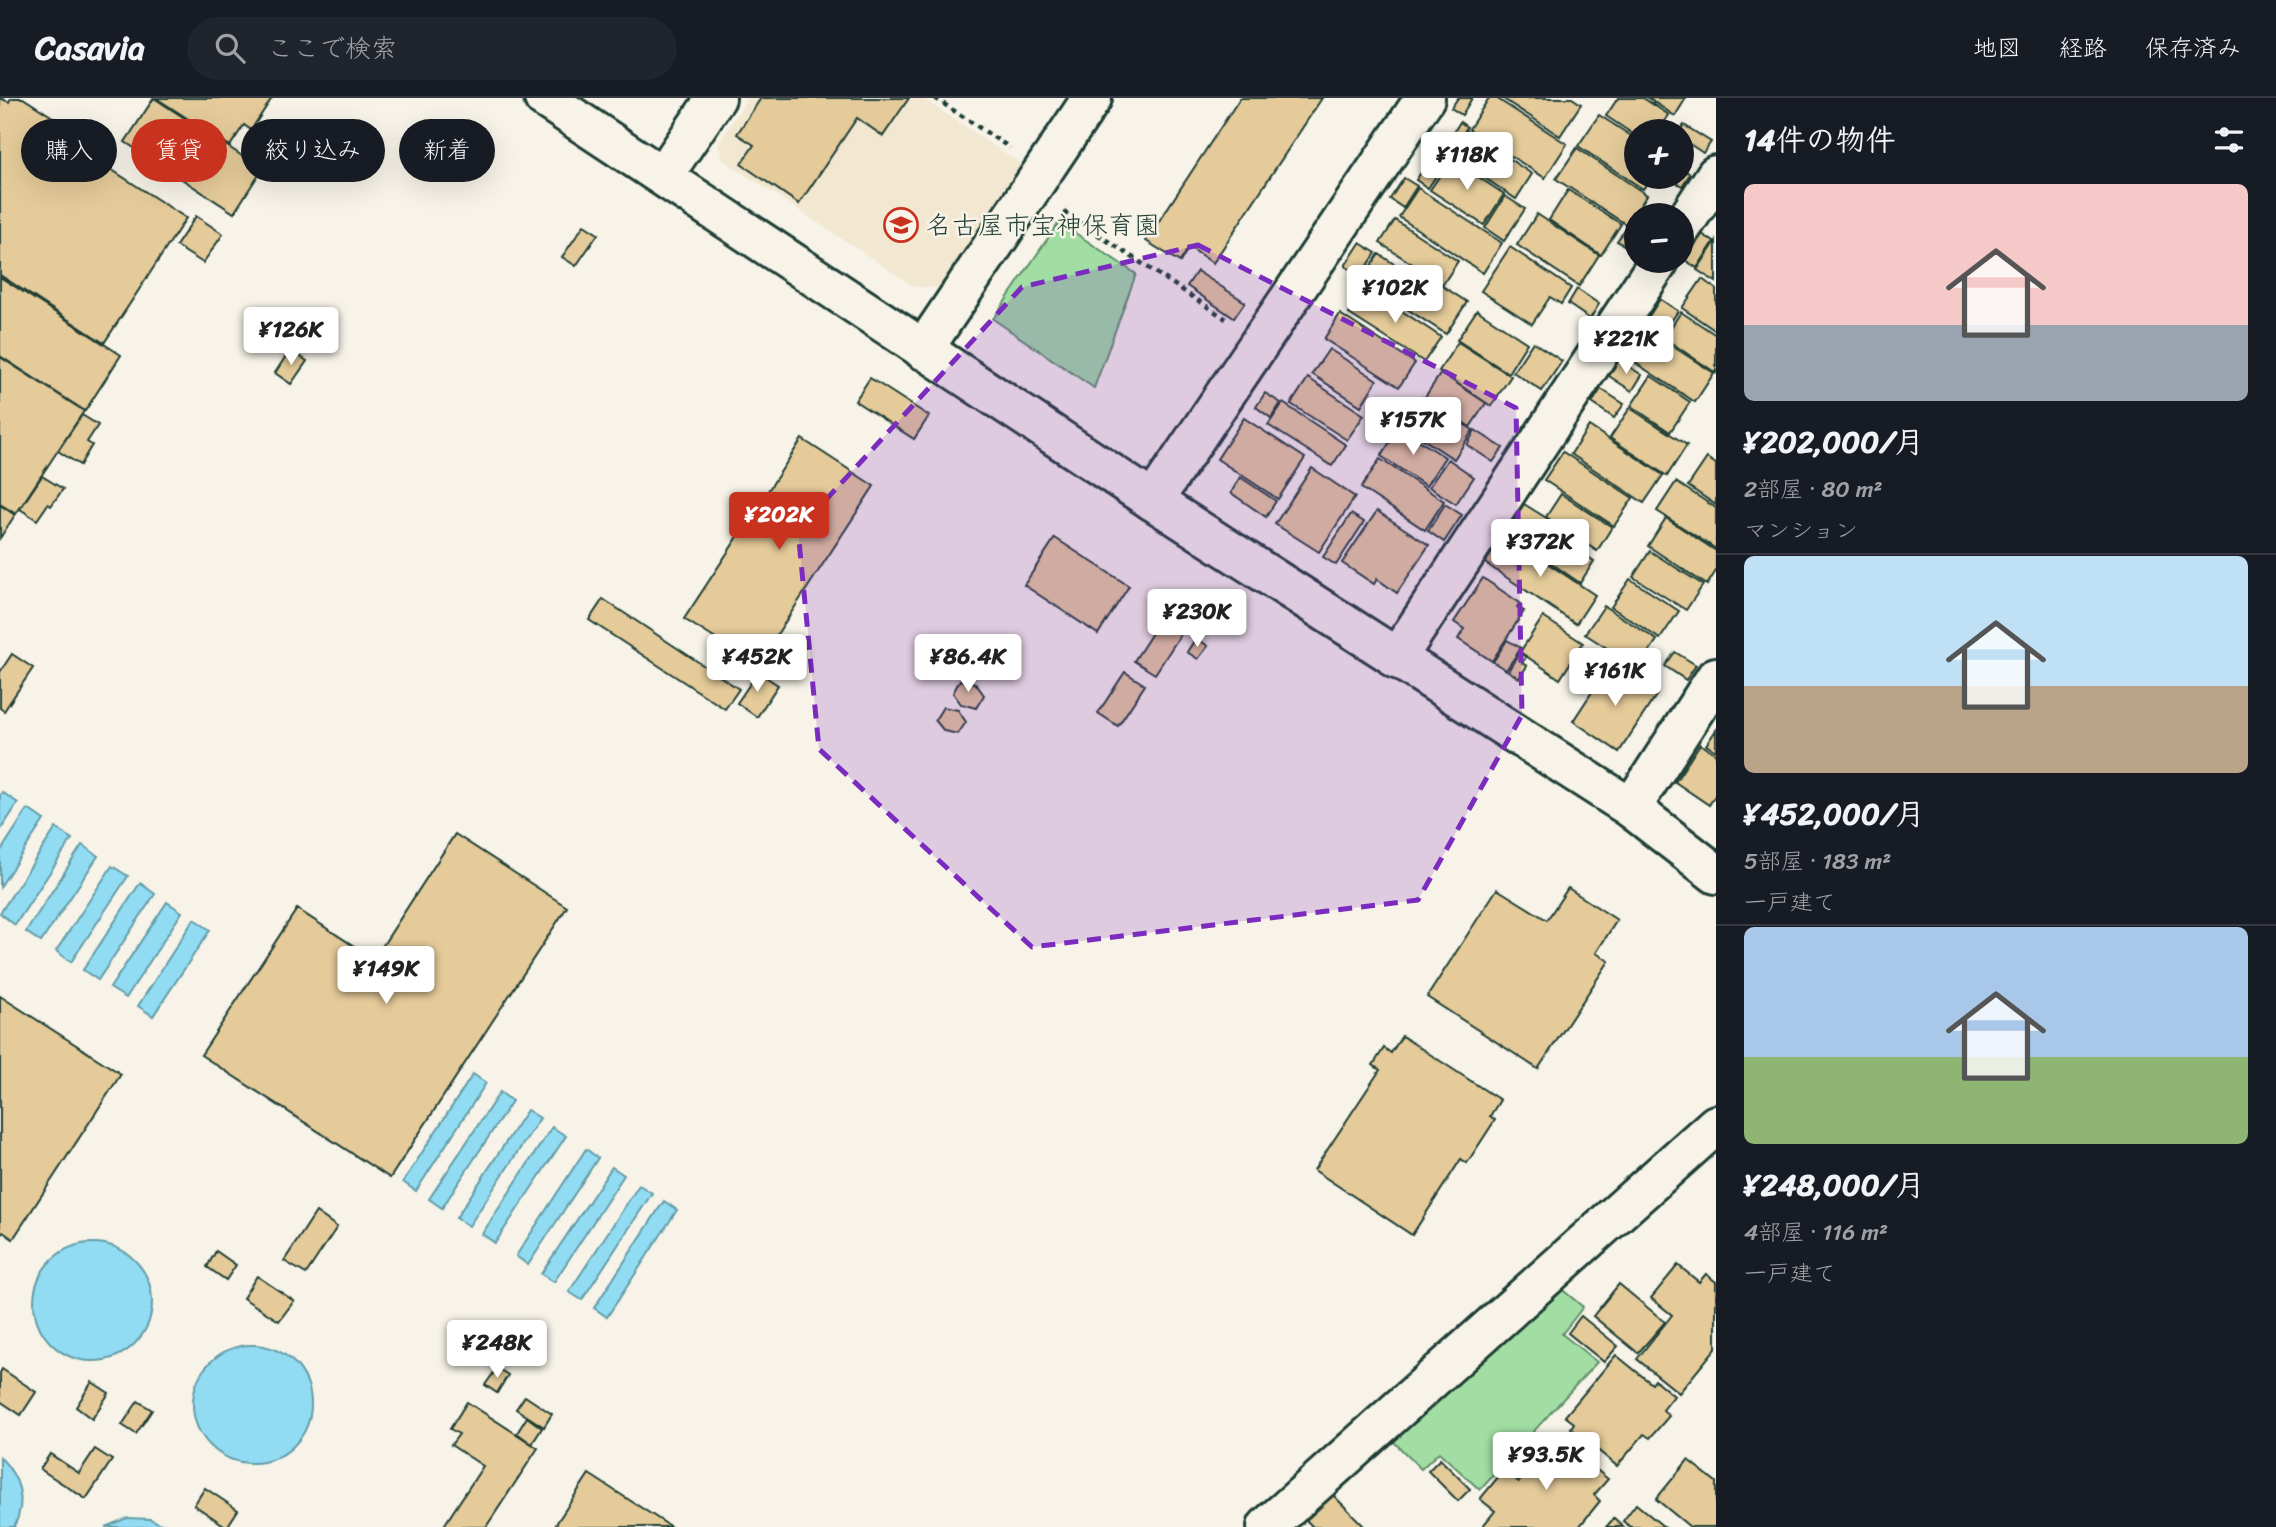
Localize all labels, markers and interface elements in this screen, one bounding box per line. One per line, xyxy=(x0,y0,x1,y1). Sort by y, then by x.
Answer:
search box xyxy=(187,17,677,80)
text: Casavia xyxy=(35,19,145,77)
text: ここで検索 xyxy=(267,25,397,71)
text: 地図 xyxy=(1973,27,2021,69)
text: 経路 xyxy=(2059,27,2107,69)
text: 保存済み xyxy=(2145,27,2241,69)
icon: search xyxy=(211,29,249,67)
text: 14件の物件 xyxy=(1744,113,1896,167)
chip: 購入 xyxy=(21,119,117,182)
chip: 賃貸 xyxy=(131,119,227,182)
chip: 絞り込み xyxy=(241,119,385,182)
chip: 新着 xyxy=(399,119,495,182)
map controls xyxy=(1624,119,1694,273)
button: + xyxy=(1624,119,1694,189)
icon: filters xyxy=(2210,121,2248,159)
pin: ¥118K xyxy=(1418,132,1516,192)
text: ¥118K xyxy=(1437,134,1497,175)
place label: 名古屋市宝神保育園 xyxy=(926,202,1160,248)
button: − xyxy=(1624,203,1694,273)
school or university icon: 名古屋市宝神保育園 xyxy=(882,206,920,244)
icon: home xyxy=(1933,230,2059,356)
pin: ¥102K xyxy=(1346,266,1444,325)
text: ¥102K xyxy=(1363,267,1427,308)
pin: ¥126K xyxy=(242,308,340,367)
text: ¥126K xyxy=(260,309,322,350)
pin: ¥221K xyxy=(1577,316,1675,376)
text: ¥221K xyxy=(1594,318,1658,359)
pin: ¥157K xyxy=(1364,398,1462,457)
text: ¥157K xyxy=(1381,399,1445,440)
text: ¥202,000/月 xyxy=(1744,415,1924,469)
text: 2部屋 · 80 m² xyxy=(1744,469,1882,510)
pin: ¥202K xyxy=(730,492,828,552)
text: ¥202K xyxy=(745,494,813,535)
text: マンション xyxy=(1744,510,1858,551)
pin: ¥372K xyxy=(1491,519,1589,579)
text: ¥372K xyxy=(1507,521,1573,562)
pin: ¥230K xyxy=(1148,589,1246,649)
text: ¥230K xyxy=(1163,591,1231,632)
icon: home xyxy=(1933,602,2059,728)
pin: ¥452K xyxy=(708,634,806,694)
pin: ¥86.4K xyxy=(911,634,1025,694)
text: ¥452K xyxy=(723,636,791,677)
text: ¥86.4K xyxy=(930,636,1006,677)
pin: ¥161K xyxy=(1566,648,1664,708)
text: ¥161K xyxy=(1585,650,1645,691)
text: ¥452,000/月 xyxy=(1744,787,1925,841)
text: 5部屋 · 183 m² xyxy=(1744,841,1891,882)
text: 一戸建て xyxy=(1744,882,1836,923)
pin: ¥149K xyxy=(337,946,435,1006)
text: ¥149K xyxy=(353,948,419,989)
icon: home xyxy=(1933,973,2059,1099)
text: ¥248,000/月 xyxy=(1744,1158,1925,1212)
text: 4部屋 · 116 m² xyxy=(1744,1212,1888,1253)
text: 一戸建て xyxy=(1744,1253,1836,1294)
pin: ¥248K xyxy=(448,1320,546,1380)
text: ¥248K xyxy=(463,1322,531,1363)
pin: ¥93.5K xyxy=(1489,1432,1603,1492)
text: ¥93.5K xyxy=(1509,1434,1583,1475)

